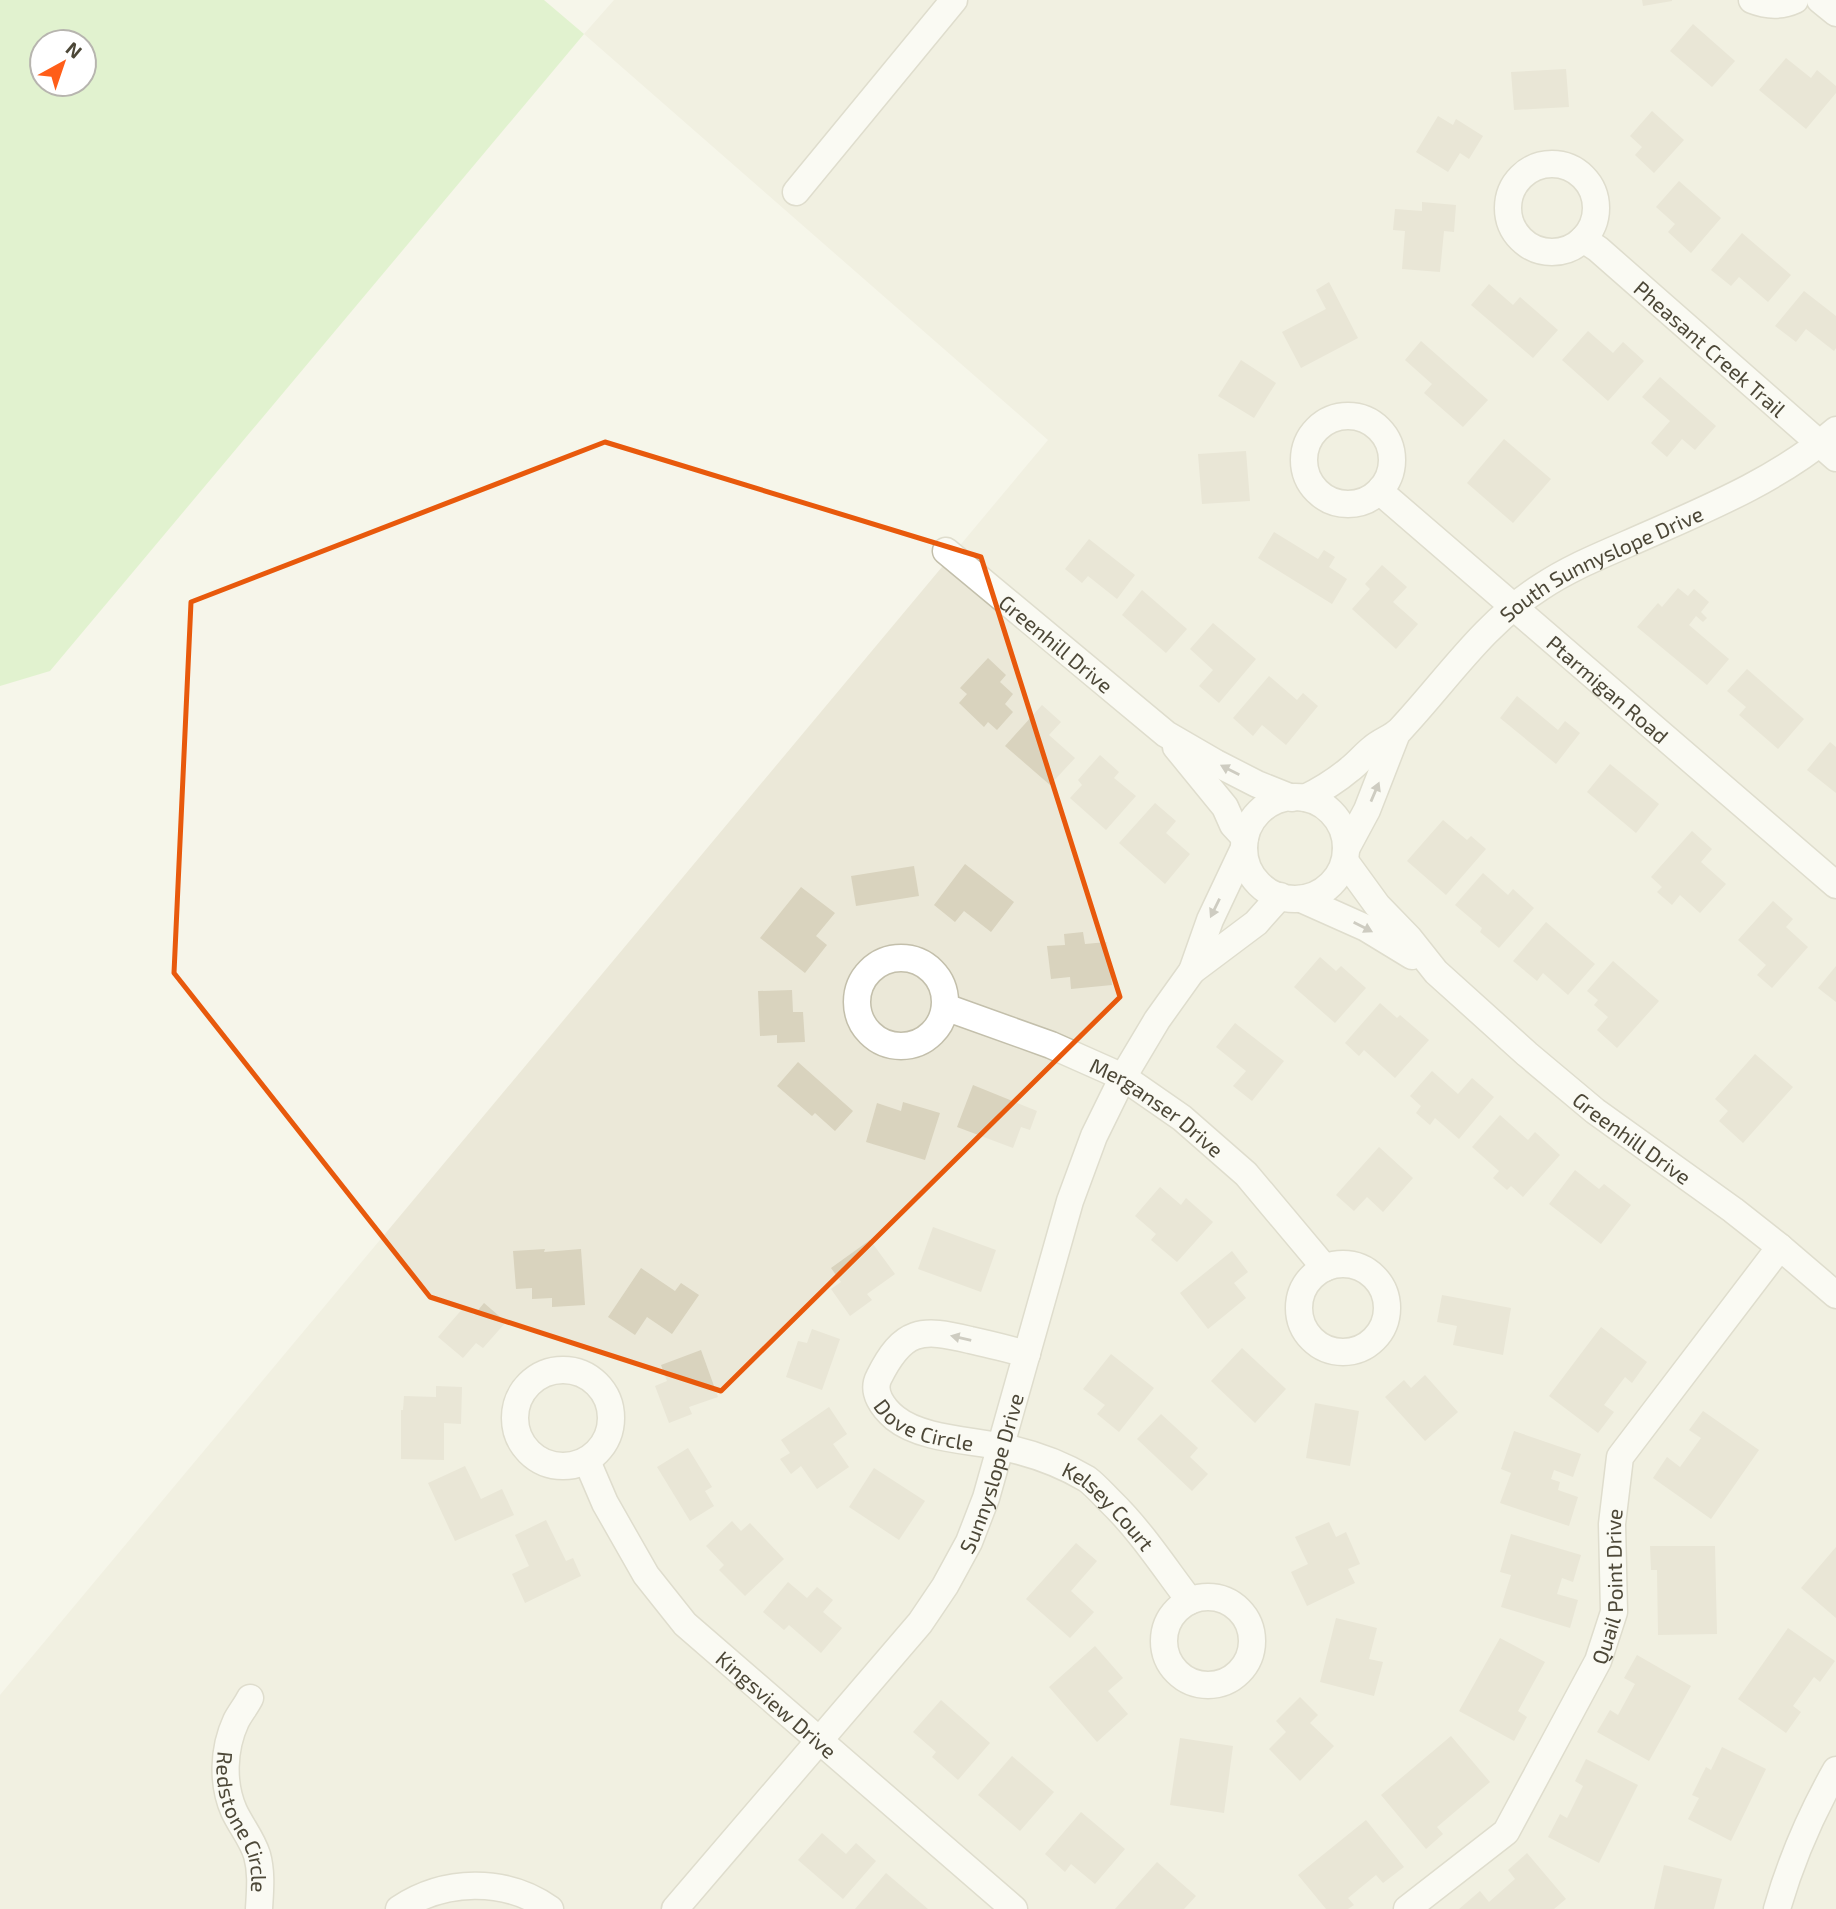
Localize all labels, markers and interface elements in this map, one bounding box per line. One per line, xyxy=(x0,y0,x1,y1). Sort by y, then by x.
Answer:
north arrow xyxy=(28,28,98,98)
text: N xyxy=(62,36,87,63)
street label: Pheasant Creek Trail xyxy=(1630,275,1792,422)
street label: South Sunnyslope Drive xyxy=(1494,500,1706,626)
street label: Greenhill Drive xyxy=(995,589,1119,697)
street label: Ptarmigan Road xyxy=(1542,629,1674,748)
one-way arrow xyxy=(1220,765,1240,776)
one-way arrow xyxy=(1370,782,1381,803)
one-way arrow xyxy=(1210,898,1221,918)
one-way arrow xyxy=(1354,921,1374,933)
street label: Merganser Drive xyxy=(1087,1052,1229,1161)
street label: Greenhill Drive xyxy=(1569,1086,1697,1189)
one-way arrow xyxy=(950,1332,972,1343)
street label: Sunnyslope Drive xyxy=(953,1390,1028,1557)
street label: Dove Circle xyxy=(870,1393,975,1455)
street label: Kelsey Court xyxy=(1059,1456,1160,1555)
street label: Quail Point Drive xyxy=(1585,1507,1627,1667)
street label: Kingsview Drive xyxy=(712,1645,842,1763)
street label: Redstone Circle xyxy=(213,1750,273,1893)

